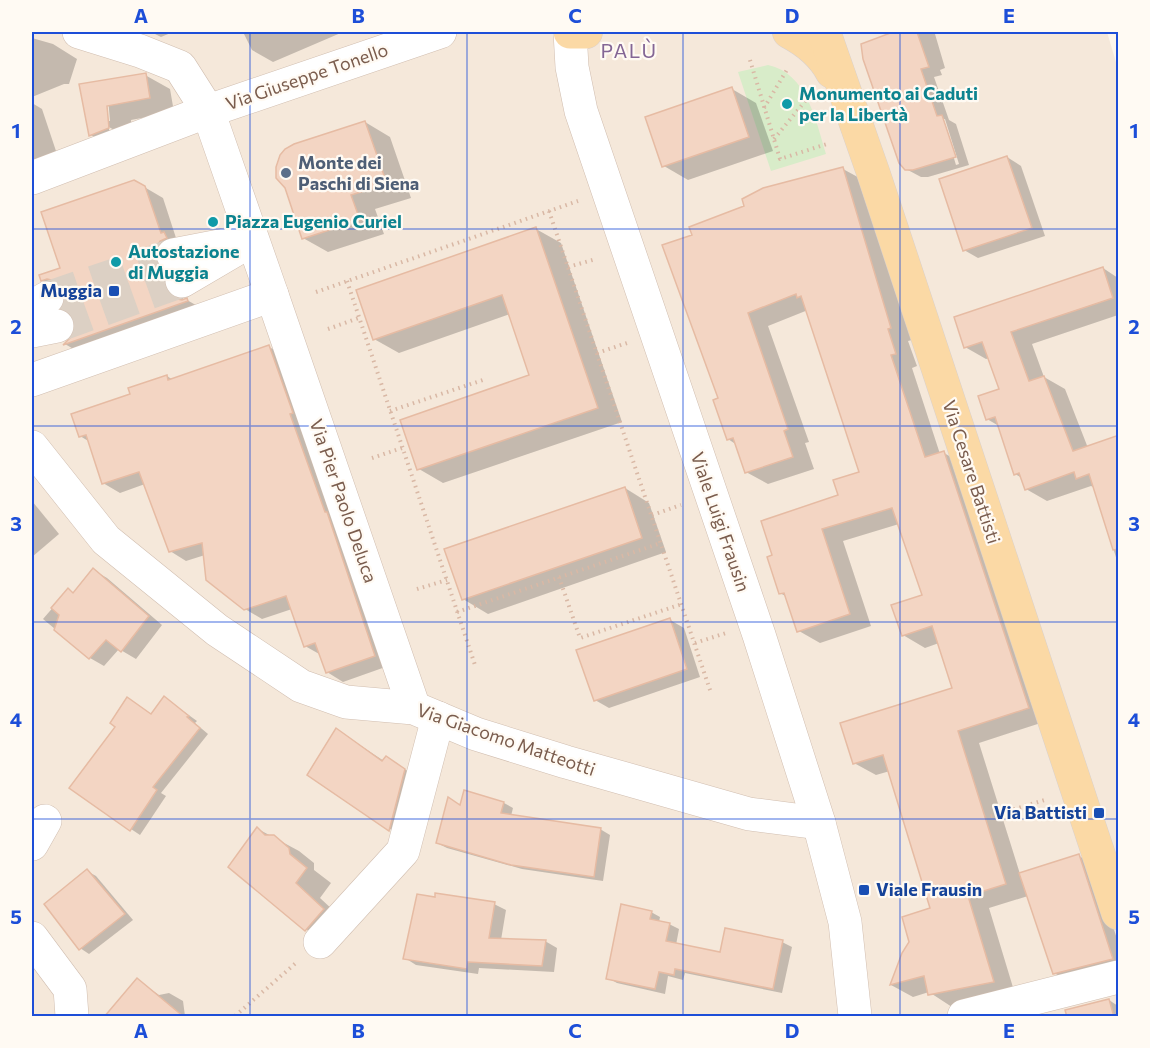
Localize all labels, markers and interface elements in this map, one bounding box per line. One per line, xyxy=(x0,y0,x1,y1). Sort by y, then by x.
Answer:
text: A xyxy=(134,3,148,27)
text: B xyxy=(351,3,365,27)
text: C xyxy=(568,3,582,27)
text: D xyxy=(785,3,799,27)
text: E xyxy=(1003,3,1015,27)
street label: Via Giuseppe Tonello xyxy=(223,38,391,114)
district label: PALÙ xyxy=(600,38,658,62)
place label: Monumento ai Caduti per la Libertà xyxy=(799,82,978,125)
marker: Monumento ai Caduti per la Libertà xyxy=(780,97,794,111)
text: 1 xyxy=(11,118,21,142)
text: 1 xyxy=(1129,118,1139,142)
place label: Monte dei Paschi di Siena xyxy=(298,151,419,194)
marker: Monte dei Paschi di Siena xyxy=(279,166,293,180)
place label: Piazza Eugenio Curiel xyxy=(225,210,402,232)
marker: Piazza Eugenio Curiel xyxy=(206,215,220,229)
place label: Autostazione di Muggia xyxy=(128,240,239,283)
marker: Autostazione di Muggia xyxy=(109,255,123,269)
place label: Muggia xyxy=(40,279,102,301)
marker: Muggia xyxy=(107,284,121,298)
text: 2 xyxy=(10,314,22,338)
text: 2 xyxy=(1128,314,1140,338)
street label: Via Cesare Battisti xyxy=(938,397,1006,546)
street label: Via Pier Paolo Deluca xyxy=(306,416,382,585)
street label: Viale Luigi Frausin xyxy=(687,449,755,594)
text: 3 xyxy=(10,511,22,535)
text: 3 xyxy=(1128,511,1140,535)
street label: Via Giacomo Matteotti xyxy=(414,698,598,780)
text: 4 xyxy=(10,707,22,731)
text: 4 xyxy=(1128,707,1140,731)
place label: Via Battisti xyxy=(994,801,1087,823)
marker: Via Battisti xyxy=(1092,806,1106,820)
place label: Viale Frausin xyxy=(876,878,982,900)
marker: Viale Frausin xyxy=(857,883,871,897)
text: 5 xyxy=(10,904,22,928)
text: 5 xyxy=(1128,904,1140,928)
text: A xyxy=(134,1018,148,1042)
text: B xyxy=(351,1018,365,1042)
text: C xyxy=(568,1018,582,1042)
text: D xyxy=(785,1018,799,1042)
text: E xyxy=(1003,1018,1015,1042)

